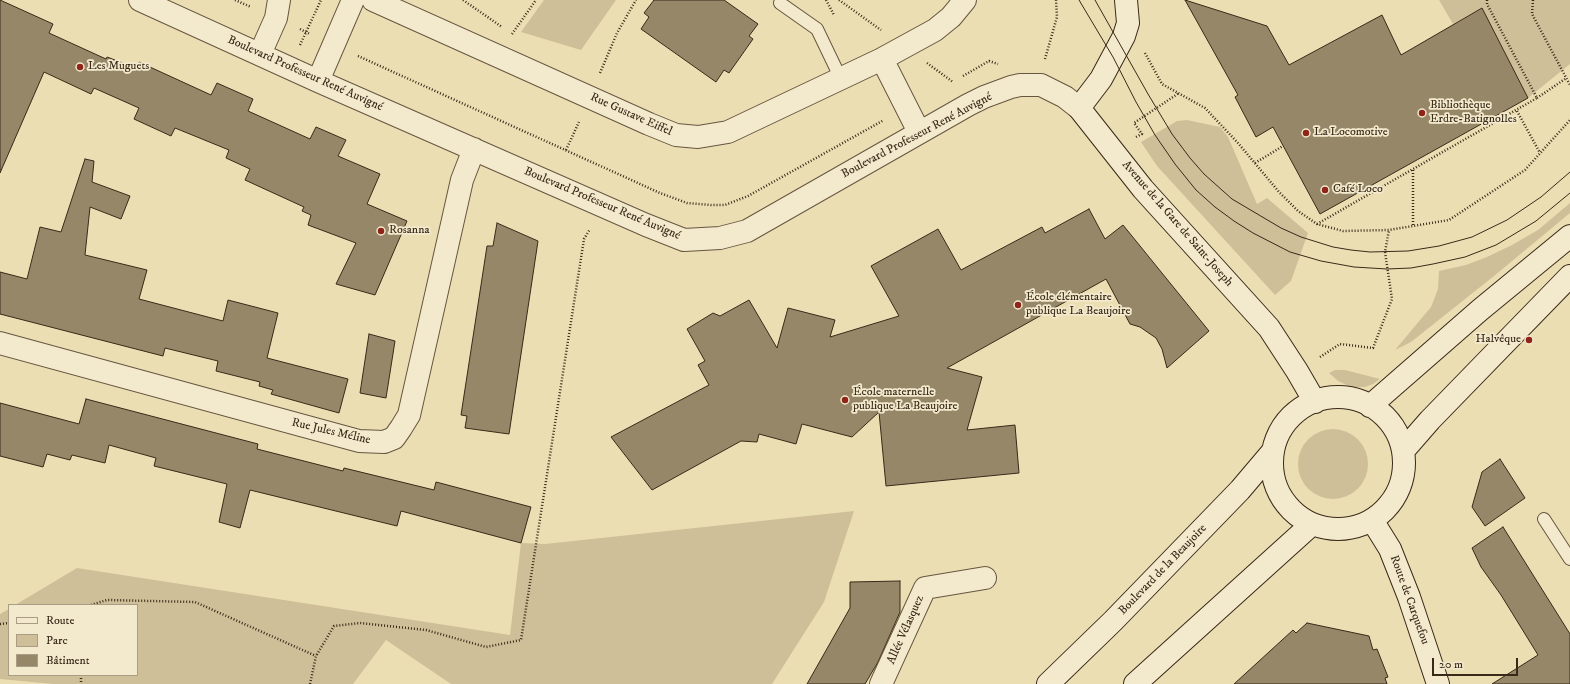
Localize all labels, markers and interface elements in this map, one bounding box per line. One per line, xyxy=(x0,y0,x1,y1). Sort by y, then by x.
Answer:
street label: Boulevard Professeur René Auvigné xyxy=(225,33,385,115)
place label: Les Muguets xyxy=(88,60,149,74)
marker: Les Muguets xyxy=(75,62,85,72)
street label: Boulevard Professeur René Auvigné xyxy=(839,90,995,182)
street label: Rue Gustave Eiffel xyxy=(588,91,674,139)
place label: Bibliothèque Erdre-Batignolles xyxy=(1430,99,1517,127)
marker: Bibliothèque Erdre-Batignolles xyxy=(1417,108,1427,118)
place label: La Locomotive xyxy=(1314,126,1388,140)
marker: La Locomotive xyxy=(1301,128,1311,138)
street label: Avenue de la Gare de Saint-Joseph xyxy=(1118,158,1236,290)
street label: Boulevard Professeur René Auvigné xyxy=(522,164,682,244)
place label: Café Loco xyxy=(1333,183,1383,197)
marker: Café Loco xyxy=(1320,185,1330,195)
place label: Rosanna xyxy=(389,224,430,238)
marker: Rosanna xyxy=(376,226,386,236)
place label: École élémentaire publique La Beaujoire xyxy=(1026,291,1130,319)
marker: École élémentaire publique La Beaujoire xyxy=(1013,300,1023,310)
place label: Halvêque xyxy=(1475,333,1521,347)
marker: Halvêque xyxy=(1524,335,1534,345)
place label: École maternelle publique La Beaujoire xyxy=(853,386,957,414)
marker: École maternelle publique La Beaujoire xyxy=(840,395,850,405)
street label: Rue Jules Méline xyxy=(290,416,372,448)
street label: Boulevard de la Beaujoire xyxy=(1116,522,1210,618)
street label: Route de Carquefou xyxy=(1386,553,1432,647)
street label: Allée Vélasquez xyxy=(884,593,928,667)
legend xyxy=(8,604,138,676)
text: Route xyxy=(46,613,74,628)
text: Parc xyxy=(46,633,68,648)
scale bar xyxy=(1434,650,1520,676)
text: Bâtiment xyxy=(46,653,90,668)
text: 20 m xyxy=(1439,657,1463,672)

